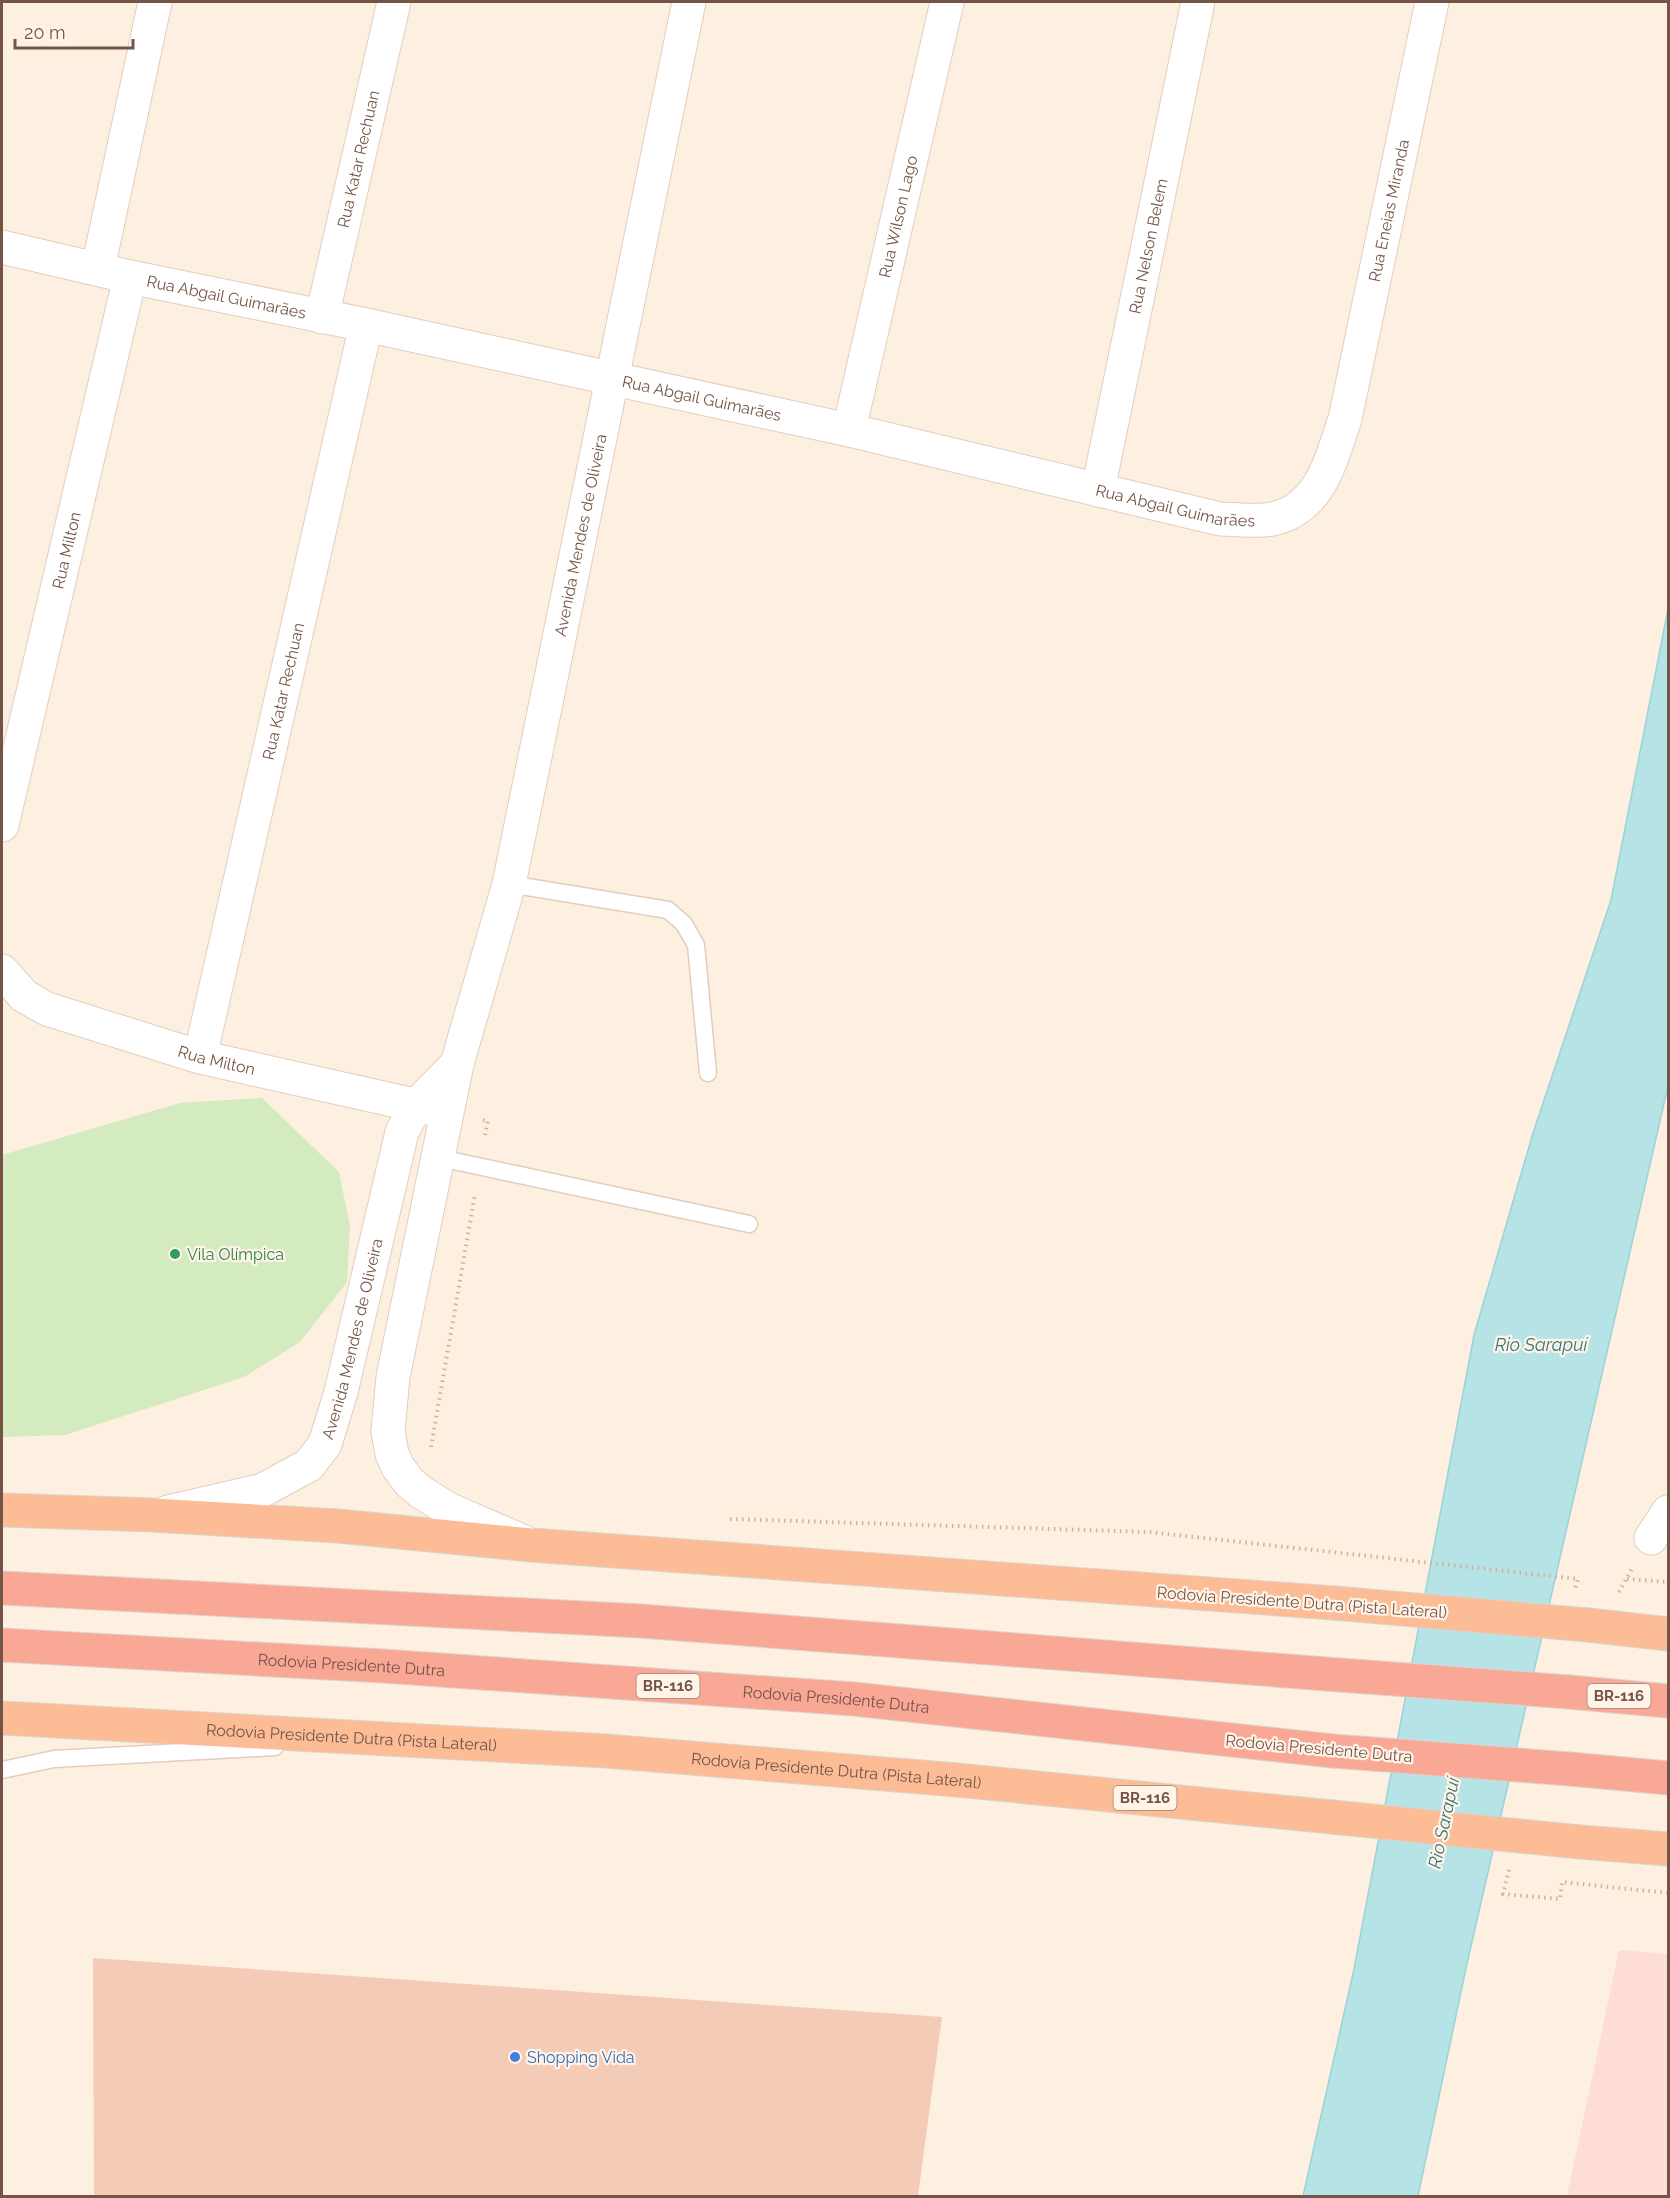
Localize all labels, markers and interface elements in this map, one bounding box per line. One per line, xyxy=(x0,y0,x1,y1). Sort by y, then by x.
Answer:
scale bar xyxy=(15,12,134,50)
text: 20 m xyxy=(24,22,66,43)
street label: Rua Katar Rechuan xyxy=(334,89,383,230)
street label: Rua Eneias Miranda xyxy=(1365,138,1413,283)
street label: Rua Wilson Lago xyxy=(875,154,922,280)
street label: Rua Nelson Belem xyxy=(1125,177,1172,316)
street label: Rua Abgail Guimarães xyxy=(145,272,308,323)
street label: Rua Abgail Guimarães xyxy=(620,372,783,425)
street label: Avenida Mendes de Oliveira xyxy=(551,432,611,638)
street label: Rua Abgail Guimarães xyxy=(1094,481,1256,530)
street label: Rua Milton xyxy=(48,510,85,591)
street label: Rua Katar Rechuan xyxy=(259,621,308,762)
street label: Rua Milton xyxy=(176,1042,257,1079)
street label: Avenida Mendes de Oliveira xyxy=(318,1237,387,1442)
place label: Vila Olímpica xyxy=(187,1245,284,1264)
marker: Vila Olímpica xyxy=(168,1247,182,1261)
water label: Rio Sarapuí xyxy=(1495,1334,1589,1355)
street label: Rodovia Presidente Dutra (Pista Lateral) xyxy=(1156,1583,1448,1622)
street label: Rodovia Presidente Dutra xyxy=(257,1650,446,1680)
road number: BR-116 xyxy=(636,1674,700,1698)
street label: Rodovia Presidente Dutra xyxy=(742,1682,931,1717)
road number: BR-116 xyxy=(1588,1684,1650,1708)
street label: Rodovia Presidente Dutra (Pista Lateral) xyxy=(206,1720,497,1755)
street label: Rodovia Presidente Dutra xyxy=(1225,1731,1413,1766)
street label: Rodovia Presidente Dutra (Pista Lateral) xyxy=(690,1749,982,1792)
water label: Rio Sarapuí xyxy=(1424,1773,1464,1870)
road number: BR-116 xyxy=(1114,1786,1176,1810)
place label: Shopping Vida xyxy=(527,2048,635,2067)
marker: Shopping Vida xyxy=(508,2050,522,2064)

